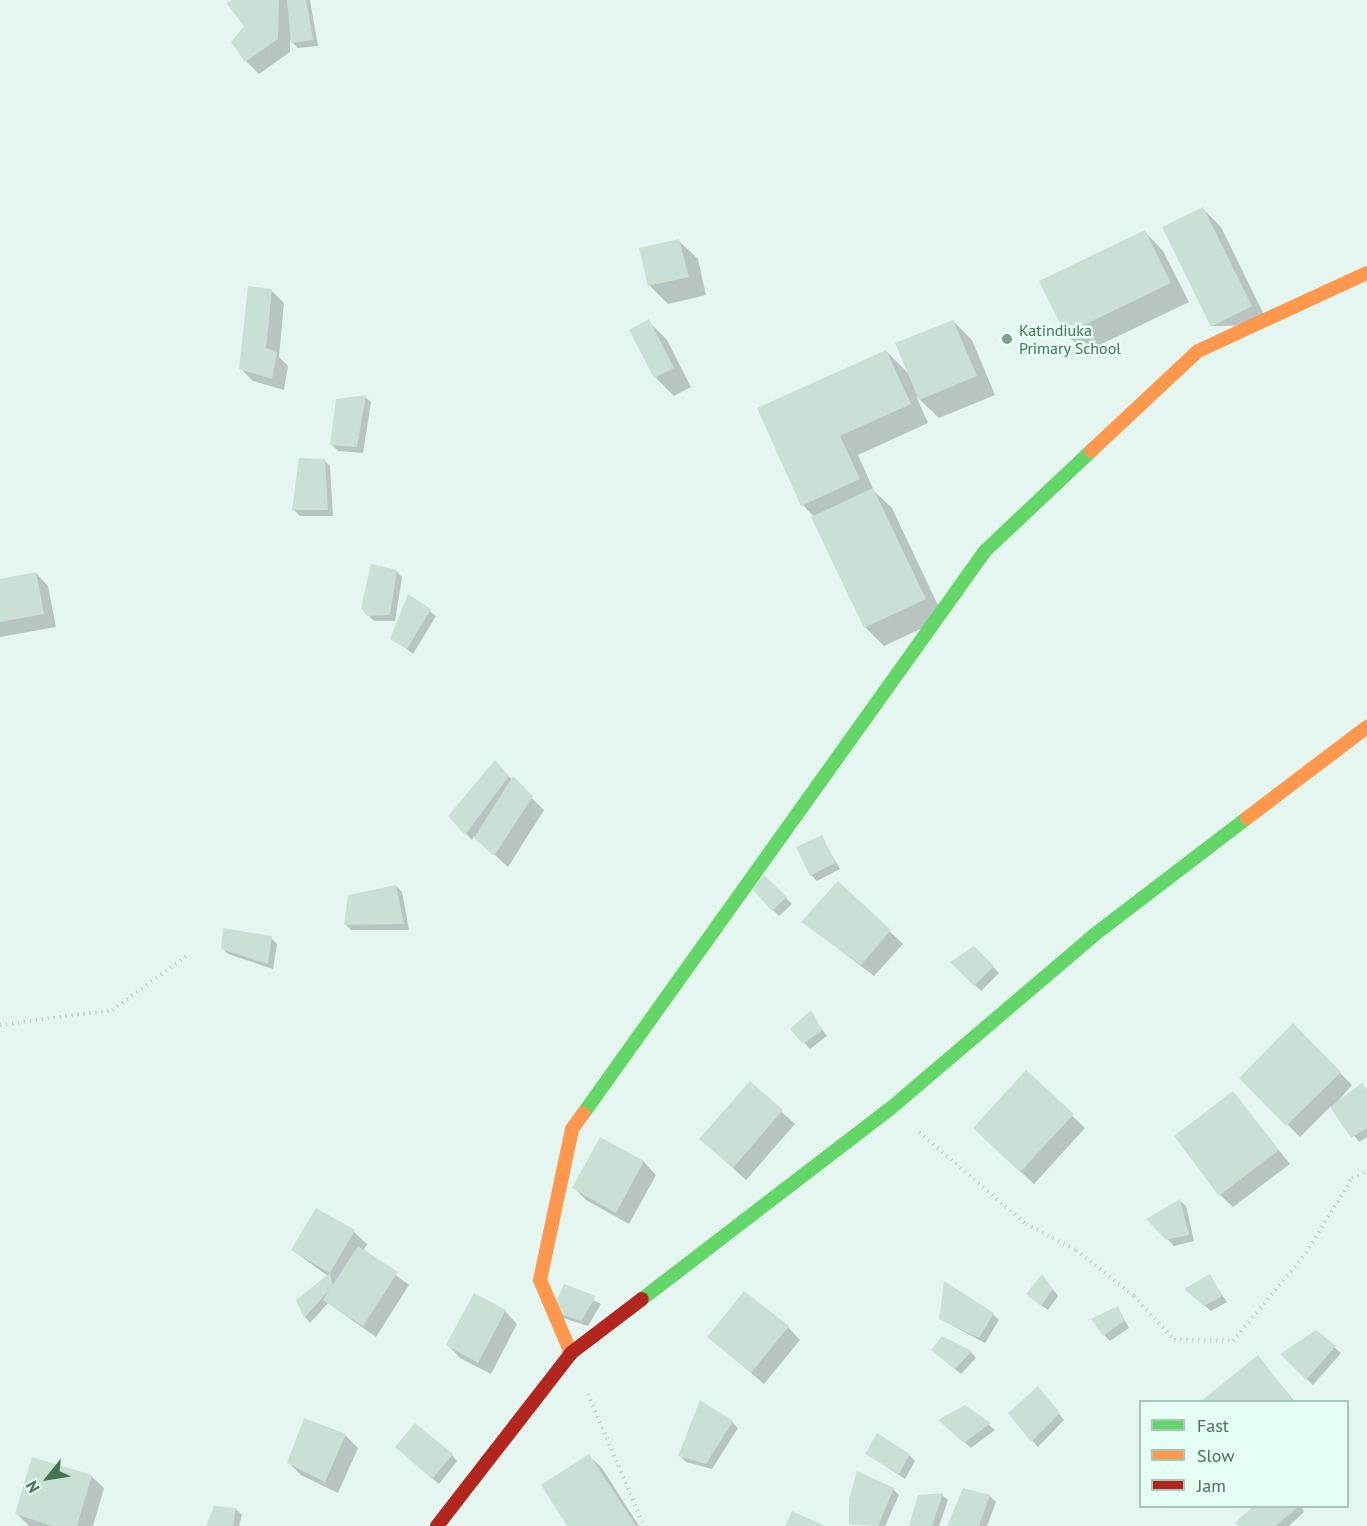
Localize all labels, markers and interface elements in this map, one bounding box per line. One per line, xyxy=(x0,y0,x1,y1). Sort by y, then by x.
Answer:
place label: Katindiuka Primary School xyxy=(1019,320,1121,358)
marker: Katindiuka Primary School xyxy=(1000,332,1014,346)
legend xyxy=(1139,1400,1349,1508)
text: Fast xyxy=(1197,1414,1229,1437)
text: Slow xyxy=(1197,1444,1235,1467)
north arrow xyxy=(18,1448,78,1508)
text: Jam xyxy=(1197,1474,1226,1497)
text: N xyxy=(21,1477,44,1497)

